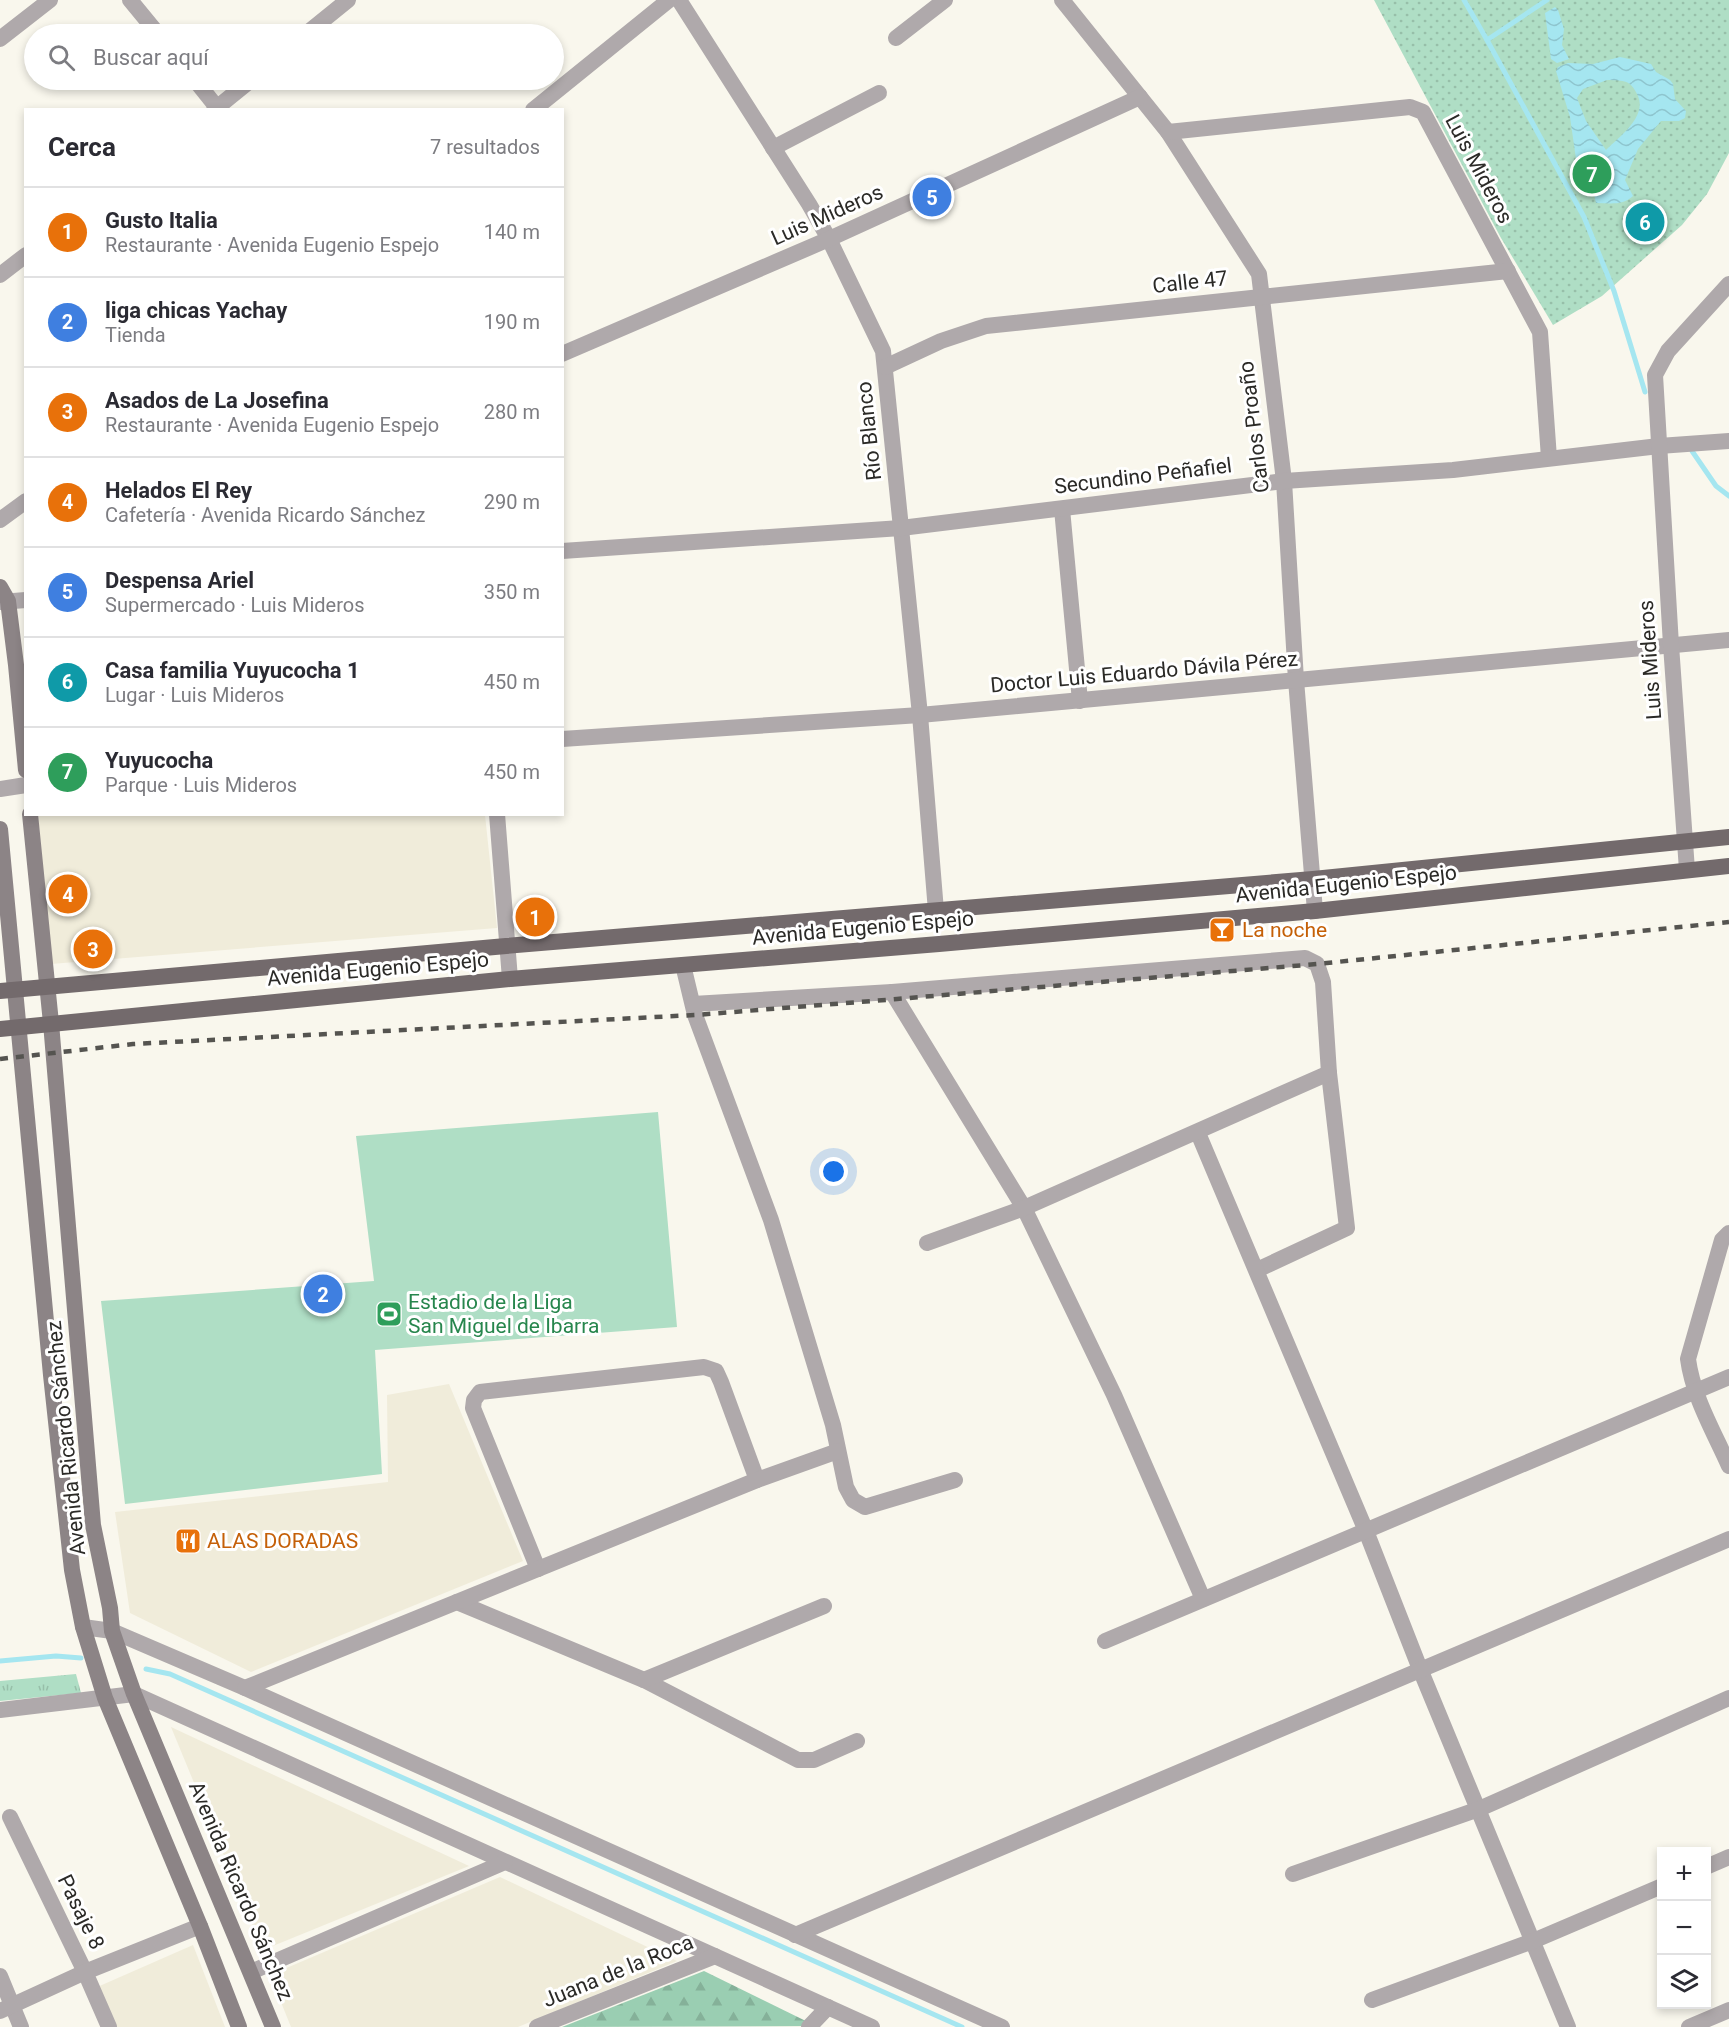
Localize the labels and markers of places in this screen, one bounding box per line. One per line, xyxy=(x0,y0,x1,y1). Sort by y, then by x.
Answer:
pin: 7 xyxy=(1572,152,1612,196)
pin: 5 xyxy=(912,174,952,220)
pin: 6 xyxy=(1626,200,1664,244)
pin: 4 xyxy=(48,872,88,916)
pin: 1 xyxy=(516,894,554,940)
bar icon: La noche xyxy=(1207,915,1237,945)
place label: La noche xyxy=(1242,918,1327,942)
pin: 3 xyxy=(74,926,112,972)
pin: 2 xyxy=(304,1272,342,1316)
place label: Estadio de la Liga San Miguel de Ibarra xyxy=(408,1290,599,1338)
sports icon: Estadio de la Liga San Miguel de Ibarra xyxy=(374,1299,404,1329)
restaurant icon: ALAS DORADAS xyxy=(173,1526,203,1556)
place label: ALAS DORADAS xyxy=(207,1529,358,1553)

